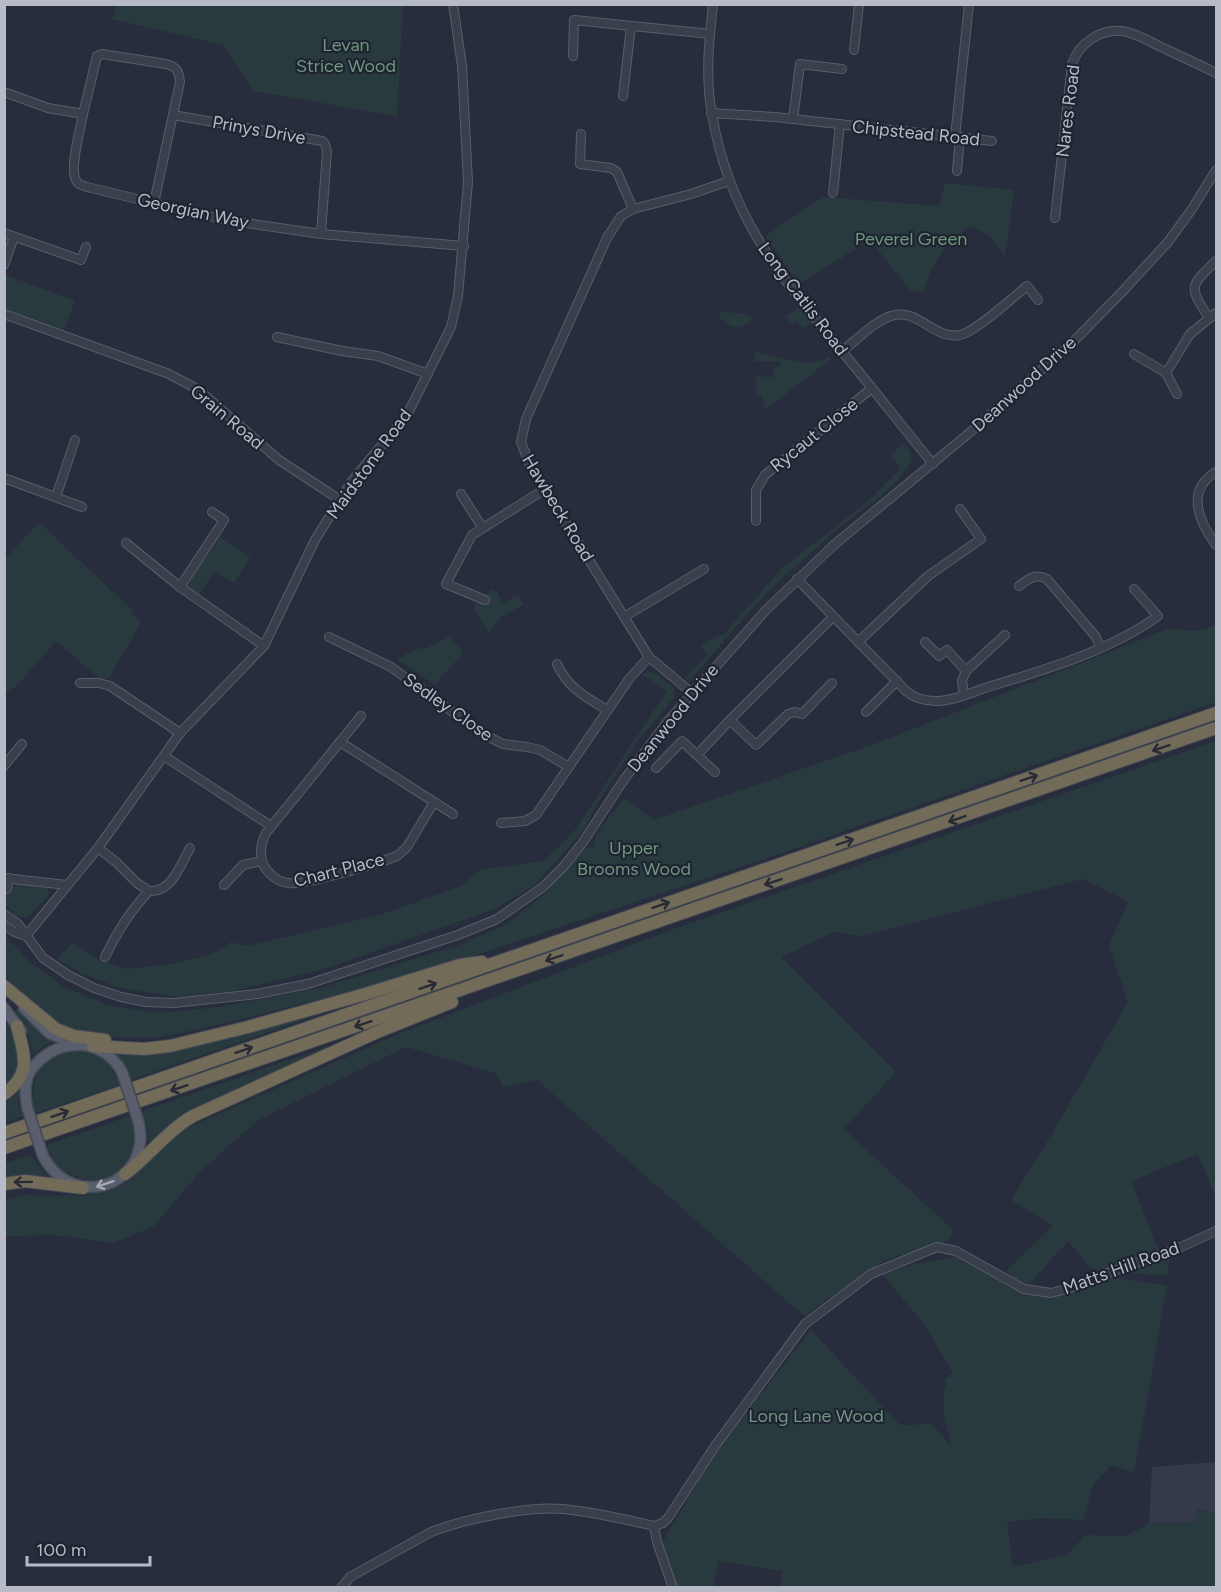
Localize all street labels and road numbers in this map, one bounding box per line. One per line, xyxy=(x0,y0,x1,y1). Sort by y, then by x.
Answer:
street label: Nares Road xyxy=(1051,63,1085,159)
street label: Prinys Drive xyxy=(211,111,308,149)
street label: Chipstead Road xyxy=(851,115,981,151)
street label: Georgian Way xyxy=(135,188,251,234)
street label: Long Catlis Road xyxy=(753,238,853,360)
street label: Deanwood Drive xyxy=(967,331,1081,437)
street label: Grain Road xyxy=(186,380,268,454)
street label: Rycaut Close xyxy=(766,393,862,477)
street label: Maidstone Road xyxy=(322,405,416,523)
street label: Hawbeck Road xyxy=(517,450,599,566)
street label: Deanwood Drive xyxy=(623,659,723,776)
street label: Sedley Close xyxy=(399,668,497,746)
street label: Chart Place xyxy=(291,848,387,892)
street label: Matts Hill Road xyxy=(1060,1237,1182,1299)

